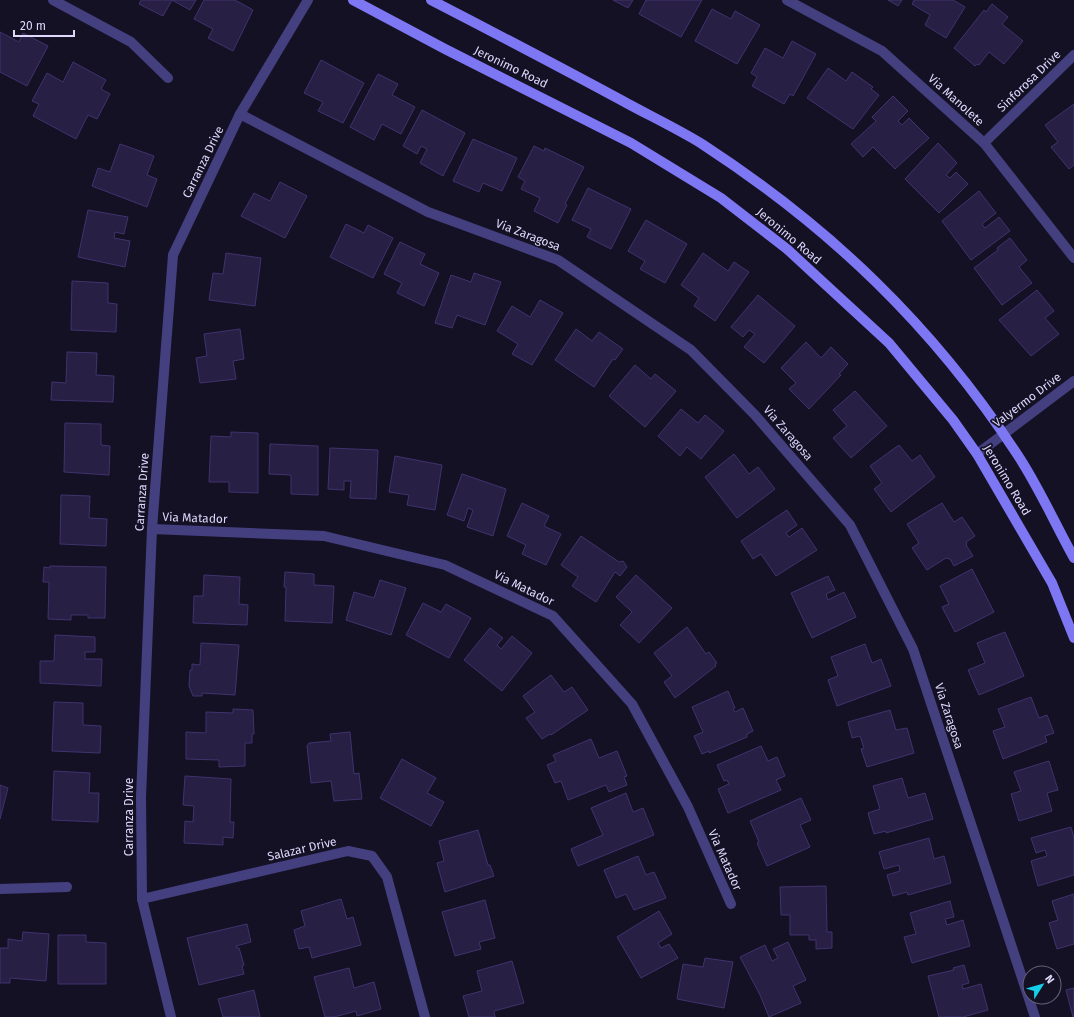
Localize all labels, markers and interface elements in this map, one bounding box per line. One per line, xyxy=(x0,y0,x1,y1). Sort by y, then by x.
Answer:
scale bar xyxy=(14,12,74,38)
text: 20 m xyxy=(20,19,46,33)
street label: Jeronimo Road xyxy=(472,43,550,91)
street label: Sinforosa Drive xyxy=(994,47,1064,115)
street label: Via Manolete xyxy=(925,71,987,129)
street label: Carranza Drive xyxy=(180,124,226,200)
street label: Jeronimo Road xyxy=(754,205,824,267)
street label: Via Zaragosa xyxy=(494,216,562,254)
street label: Valyermo Drive xyxy=(990,370,1064,430)
street label: Via Zaragosa xyxy=(760,403,816,463)
street label: Jeronimo Road xyxy=(980,442,1034,518)
street label: Carranza Drive xyxy=(132,452,152,532)
street label: Via Matador xyxy=(162,510,228,526)
street label: Via Matador xyxy=(492,567,557,609)
street label: Via Zaragosa xyxy=(932,681,966,751)
street label: Carranza Drive xyxy=(122,778,136,856)
street label: Via Matador xyxy=(705,827,745,893)
street label: Salazar Drive xyxy=(266,834,338,864)
north arrow xyxy=(1022,965,1062,1005)
text: N xyxy=(1042,972,1057,986)

